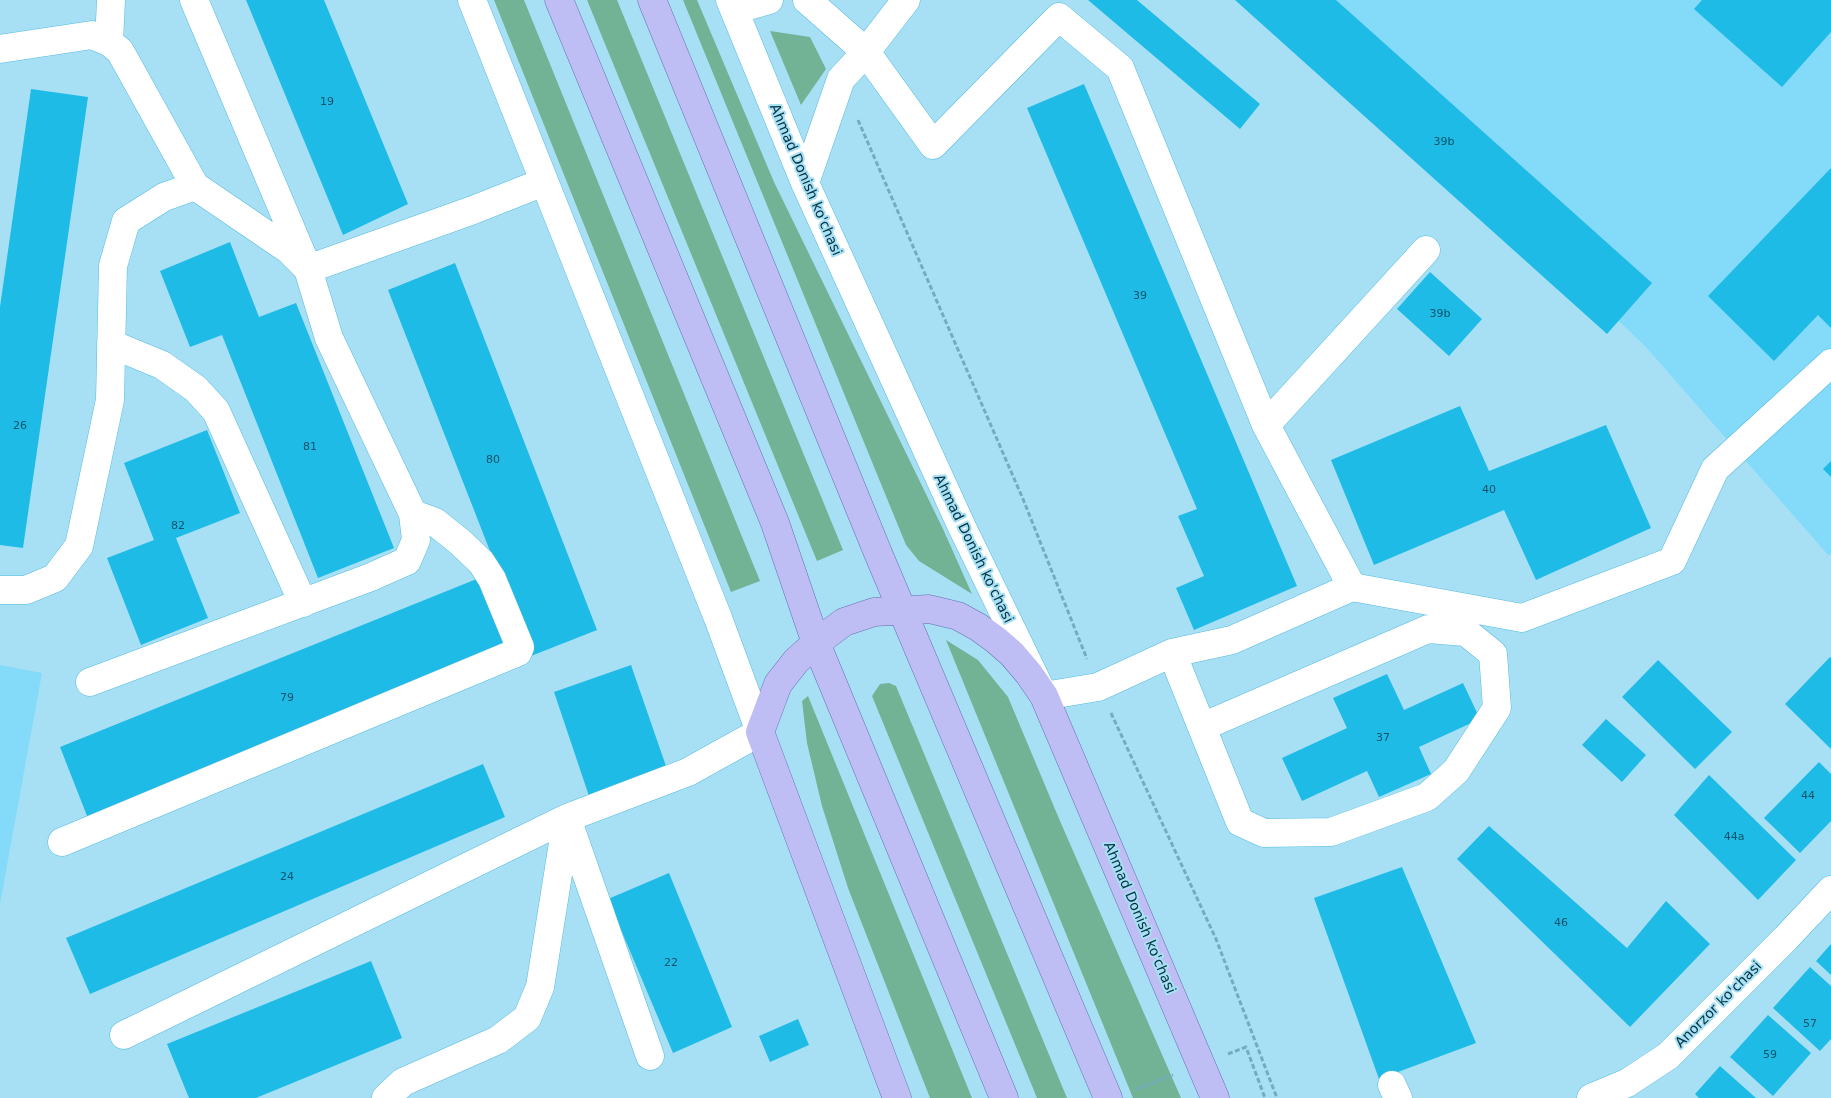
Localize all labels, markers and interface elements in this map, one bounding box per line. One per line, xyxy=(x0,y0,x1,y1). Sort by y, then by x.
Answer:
house number: 19 xyxy=(320,95,334,109)
street label: Ahmad Donish ko'chasi xyxy=(765,102,845,258)
house number: 39b xyxy=(1434,135,1454,149)
house number: 39 xyxy=(1133,289,1147,303)
house number: 39b xyxy=(1430,307,1450,321)
house number: 26 xyxy=(13,419,27,433)
house number: 81 xyxy=(303,440,317,454)
house number: 80 xyxy=(486,453,500,467)
street label: Ahmad Donish ko'chasi xyxy=(930,472,1016,626)
house number: 40 xyxy=(1482,483,1496,497)
house number: 82 xyxy=(171,519,185,533)
house number: 79 xyxy=(280,691,294,705)
house number: 37 xyxy=(1376,731,1390,745)
house number: 44 xyxy=(1801,789,1815,803)
house number: 44а xyxy=(1724,830,1744,844)
street label: Ahmad Donish ko'chasi xyxy=(1099,840,1179,996)
house number: 24 xyxy=(280,870,294,884)
house number: 46 xyxy=(1554,916,1568,930)
house number: 22 xyxy=(664,956,678,970)
street label: Anorzor ko'chasi xyxy=(1672,958,1766,1052)
house number: 57 xyxy=(1803,1017,1817,1031)
house number: 59 xyxy=(1763,1048,1777,1062)

